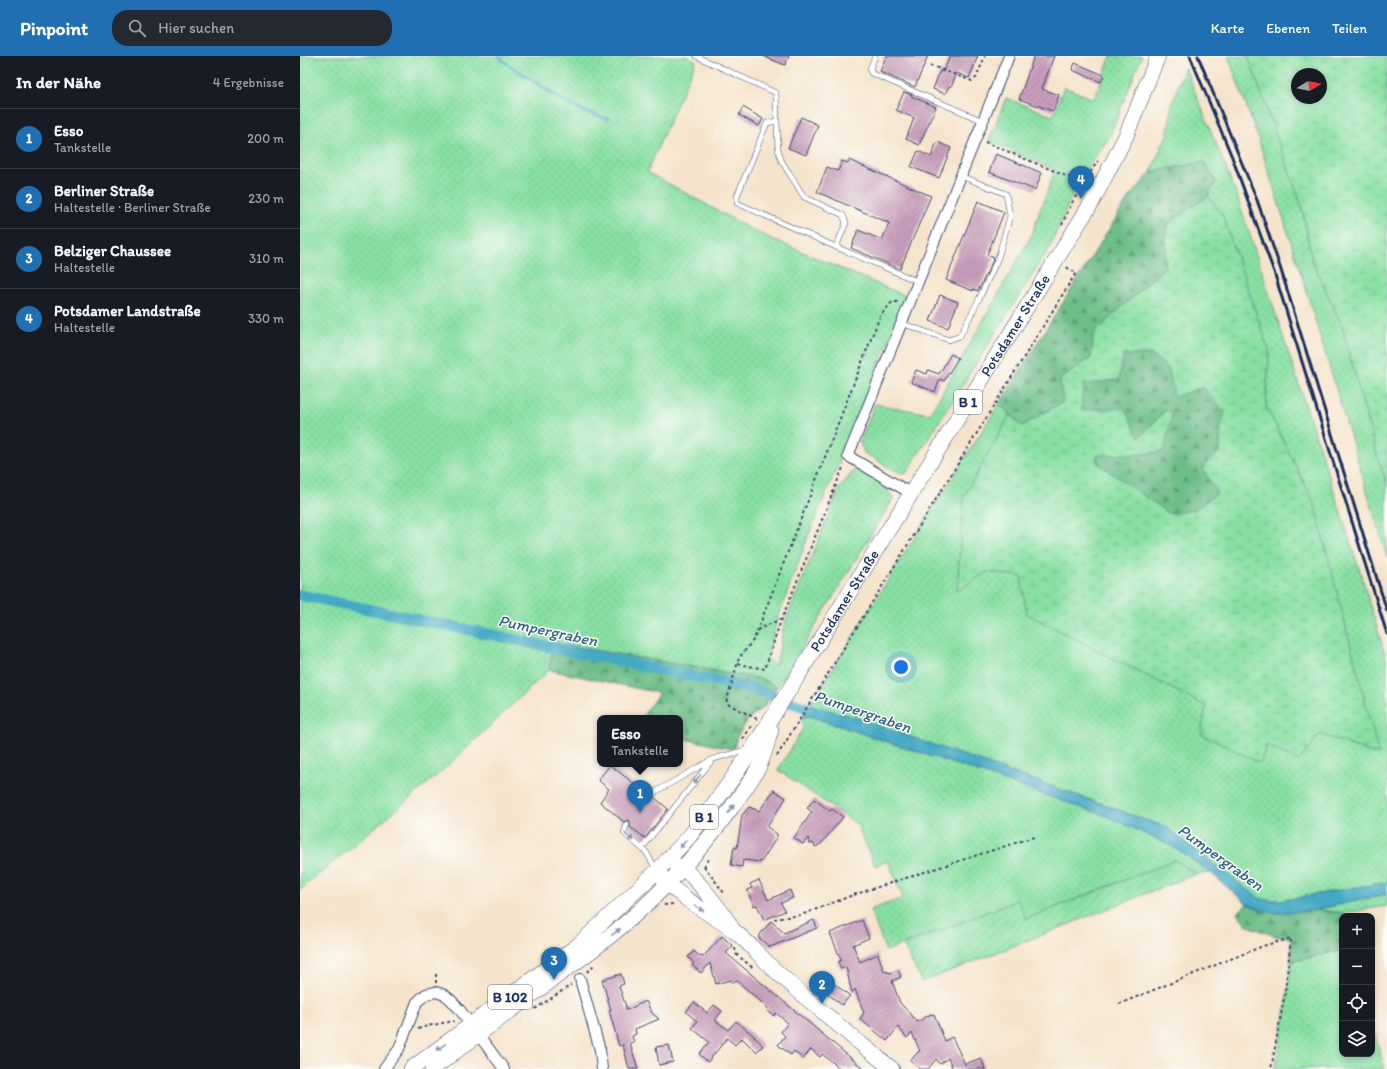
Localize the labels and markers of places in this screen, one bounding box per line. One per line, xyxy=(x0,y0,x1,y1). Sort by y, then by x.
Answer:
pin: 4 xyxy=(1068,166,1094,199)
pin: 1 xyxy=(627,780,653,813)
pin: 3 xyxy=(541,947,567,980)
pin: 2 xyxy=(809,971,835,1004)

